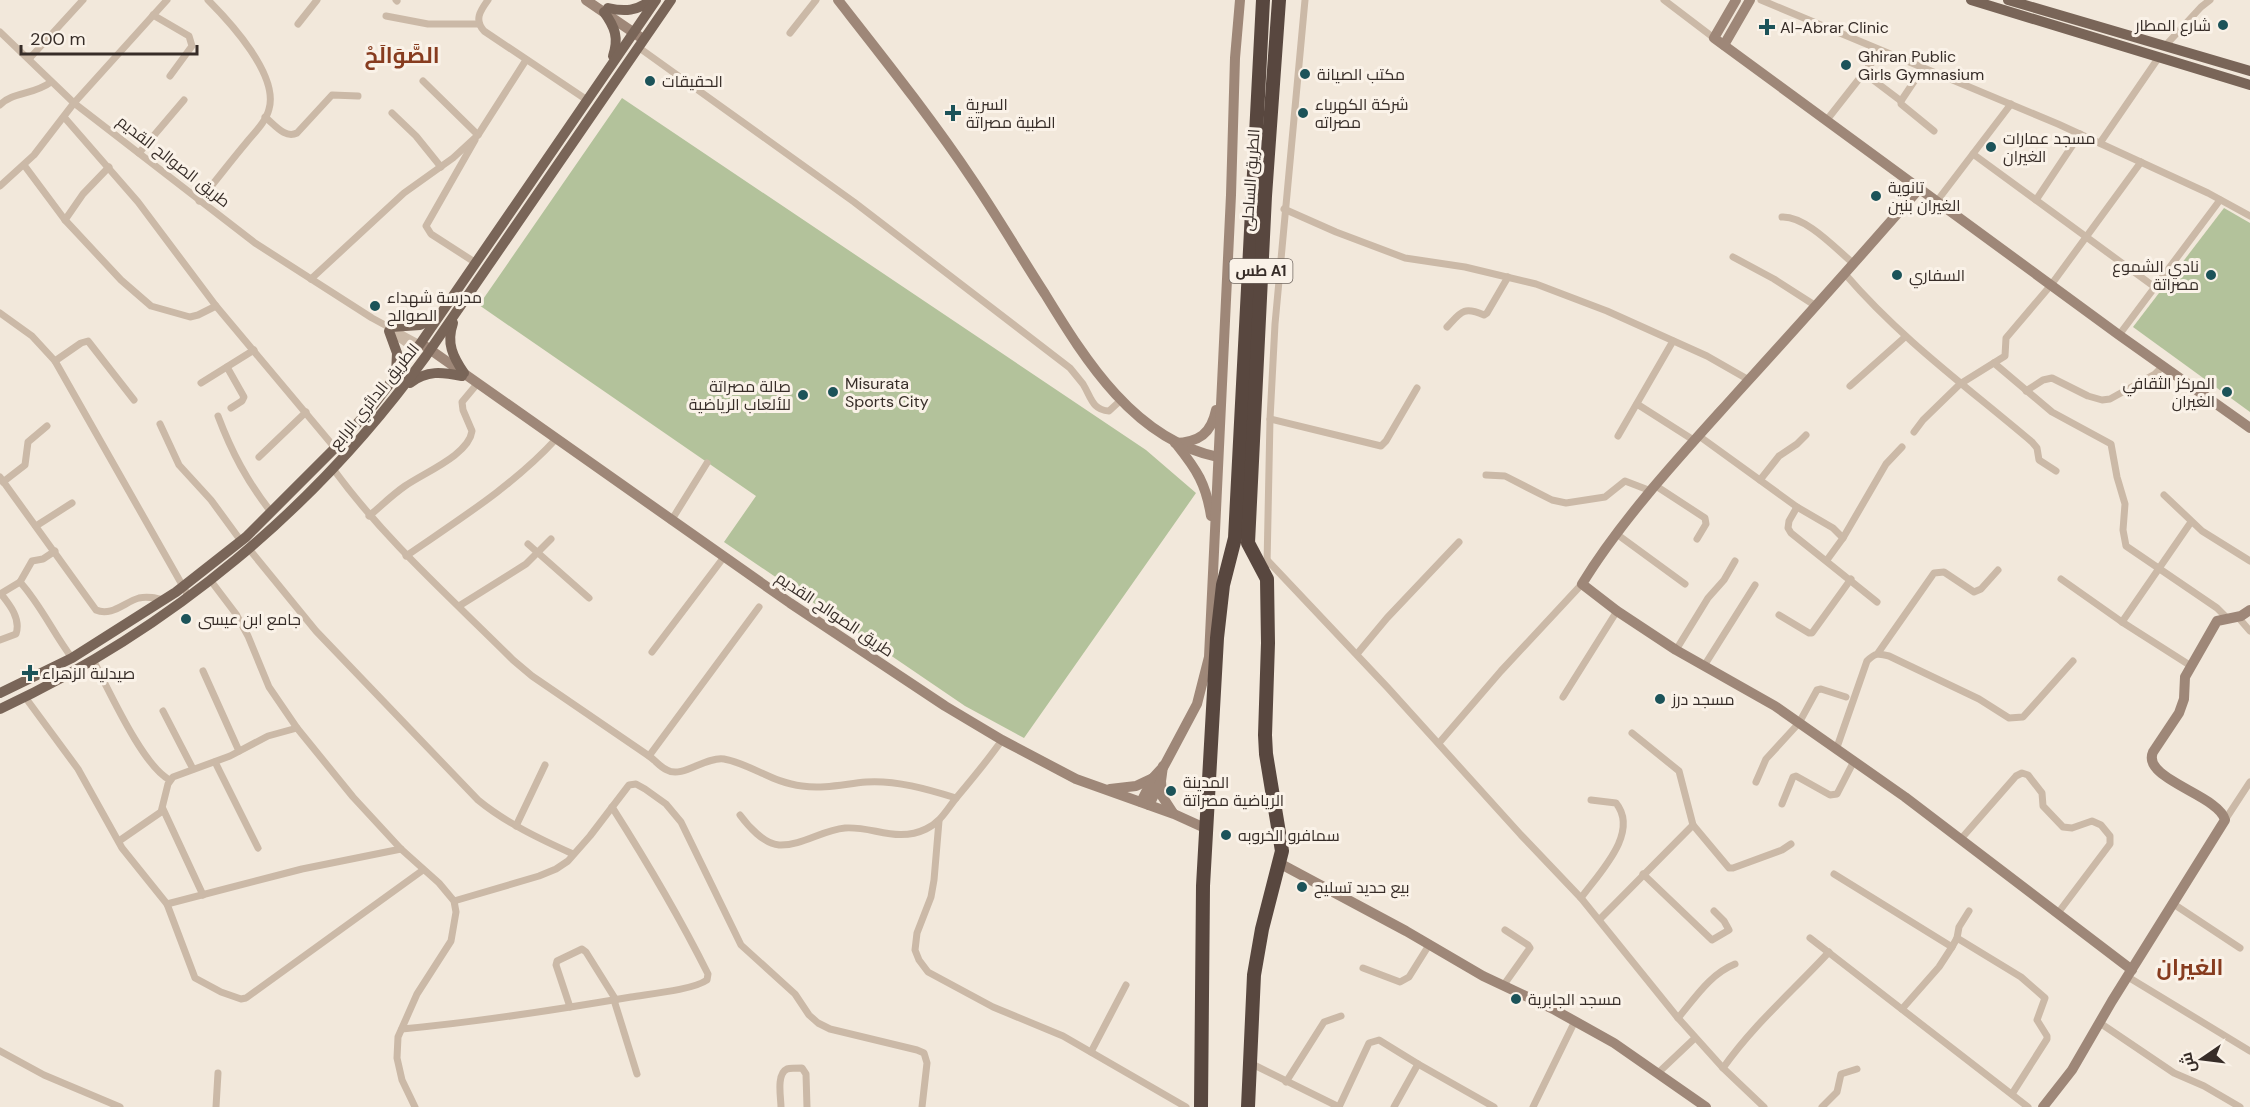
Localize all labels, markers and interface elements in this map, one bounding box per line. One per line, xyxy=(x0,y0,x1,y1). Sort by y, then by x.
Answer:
place label: شارع المطار xyxy=(2134,15,2211,37)
place label: Al-Abrar Clinic xyxy=(1780,17,1889,38)
scale bar xyxy=(21,18,196,56)
marker: Al-Abrar Clinic xyxy=(1758,18,1776,36)
marker: شارع المطار xyxy=(2216,18,2230,32)
text: 200 m xyxy=(30,27,86,51)
district label: الصَّوَالَحْ xyxy=(364,41,440,70)
place label: Ghiran Public Girls Gymnasium xyxy=(1858,46,1984,85)
marker: Ghiran Public Girls Gymnasium xyxy=(1839,58,1853,72)
place label: مكتب الصيانة xyxy=(1317,64,1405,85)
marker: مكتب الصيانة xyxy=(1298,67,1312,81)
place label: الحقيقات xyxy=(662,71,723,92)
marker: الحقيقات xyxy=(643,74,657,88)
place label: السرية الطبية مصراتة xyxy=(966,94,1056,133)
place label: شركة الكهرباء مصراته xyxy=(1315,94,1409,133)
marker: السرية الطبية مصراتة xyxy=(944,104,962,122)
marker: شركة الكهرباء مصراته xyxy=(1296,106,1310,120)
street label: طريق الصوالح القديم xyxy=(112,111,234,213)
street label: الطريق الساحلى xyxy=(1236,128,1265,232)
place label: مسجد عمارات الغيران xyxy=(2003,128,2096,167)
marker: مسجد عمارات الغيران xyxy=(1984,140,1998,154)
place label: تانوية الغيران بنين xyxy=(1888,177,1960,216)
marker: تانوية الغيران بنين xyxy=(1869,189,1883,203)
place label: نادي الشموع مصراتة xyxy=(2112,256,2199,295)
road number: طس A1 xyxy=(1230,259,1292,283)
place label: السفاري xyxy=(1909,265,1965,289)
marker: السفاري xyxy=(1890,268,1904,282)
marker: نادي الشموع مصراتة xyxy=(2204,268,2218,282)
place label: مدرسة شهداء الصوالح xyxy=(387,287,482,327)
marker: مدرسة شهداء الصوالح xyxy=(368,299,382,313)
street label: الطريق الدائري الرابع xyxy=(325,339,426,456)
place label: Misurata Sports City xyxy=(845,373,929,412)
place label: المركز الثقافي الغيران xyxy=(2123,373,2215,412)
place label: صالة مصراتة للألعاب الرياضية xyxy=(689,376,791,415)
marker: Misurata Sports City xyxy=(826,385,840,399)
marker: المركز الثقافي الغيران xyxy=(2220,385,2234,399)
marker: صالة مصراتة للألعاب الرياضية xyxy=(796,388,810,402)
street label: طريق الصوالح القديم xyxy=(771,567,898,662)
place label: جامع ابن عيسى xyxy=(198,609,301,631)
marker: جامع ابن عيسى xyxy=(179,612,193,626)
place label: صيدلية الزهراء xyxy=(42,663,135,684)
marker: صيدلية الزهراء xyxy=(23,666,37,680)
place label: مسجد درز xyxy=(1671,689,1735,710)
marker: مسجد درز xyxy=(1653,692,1667,706)
place label: المدينة الرياضية مصراتة xyxy=(1183,772,1284,811)
marker: المدينة الرياضية مصراتة xyxy=(1164,784,1178,798)
place label: سمافرو الخروبه xyxy=(1238,825,1340,846)
marker: سمافرو الخروبه xyxy=(1219,828,1233,842)
place label: بيع حديد تسليح xyxy=(1314,877,1410,899)
marker: بيع حديد تسليح xyxy=(1295,880,1309,894)
district label: الغيران xyxy=(2157,953,2223,982)
place label: مسجد الجابرية xyxy=(1528,989,1621,1010)
marker: مسجد الجابرية xyxy=(1509,992,1523,1006)
north arrow xyxy=(2172,1029,2232,1089)
text: ش xyxy=(2175,1050,2201,1075)

